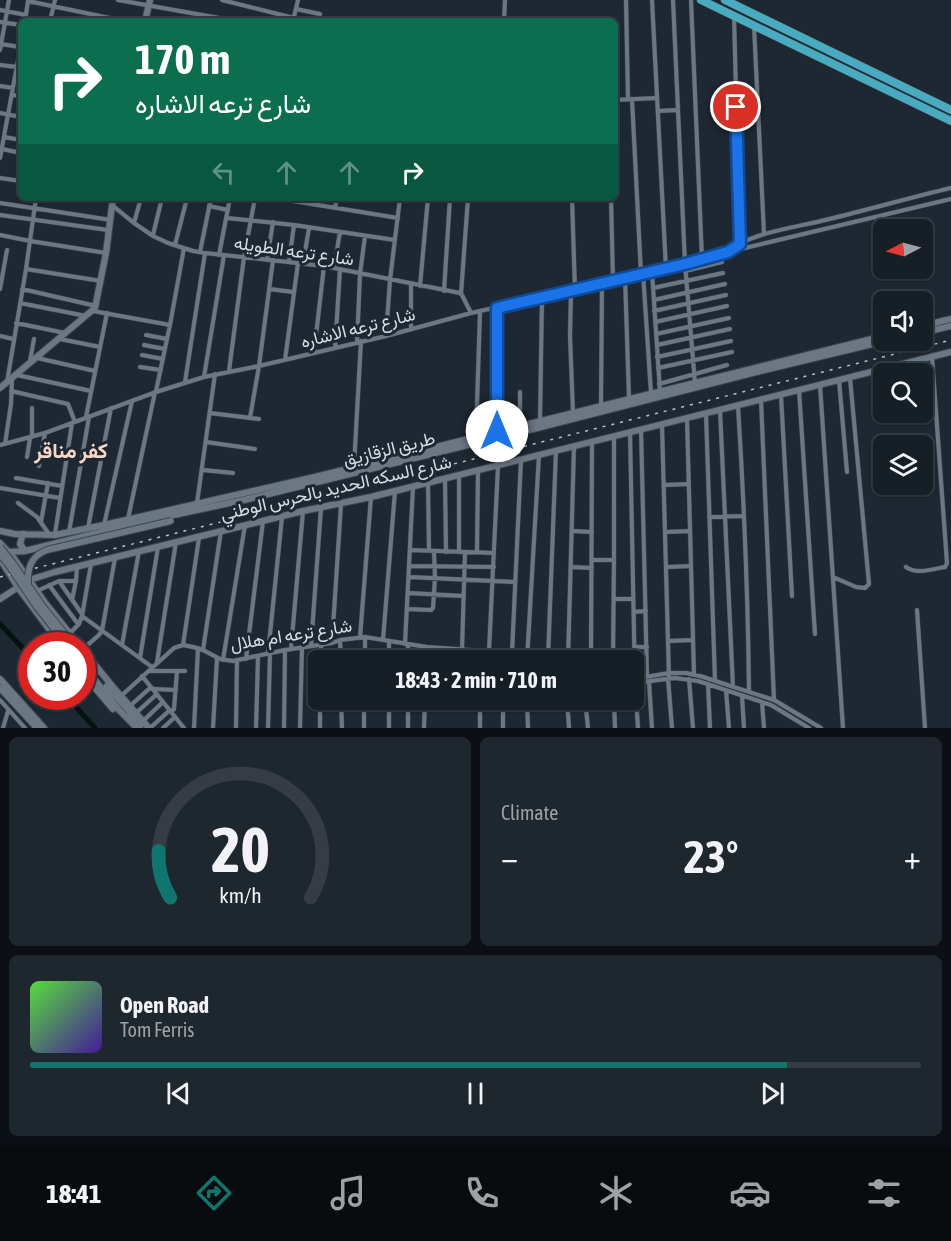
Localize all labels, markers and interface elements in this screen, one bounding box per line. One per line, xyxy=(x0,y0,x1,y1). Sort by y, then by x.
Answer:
text: 170 m xyxy=(135,35,230,83)
icon: right xyxy=(36,42,114,120)
pin xyxy=(710,81,761,132)
text: شارع ترعه الاشاره xyxy=(135,88,311,119)
icon: arrive xyxy=(719,90,752,123)
icon: left xyxy=(207,156,240,189)
icon: ahead xyxy=(270,156,303,189)
icon: ahead xyxy=(333,156,366,189)
icon: right xyxy=(396,156,429,189)
north arrow xyxy=(873,219,933,279)
map controls xyxy=(873,219,933,495)
street label: شارع ترعه الطويله xyxy=(232,232,355,271)
button: sound xyxy=(873,291,933,351)
street label: شارع ترعه الاشاره xyxy=(298,303,418,354)
button: search xyxy=(873,363,933,423)
position arrow xyxy=(465,399,529,463)
street label: طريق الزقازيق xyxy=(341,427,437,471)
button: layers xyxy=(873,435,933,495)
district label: كفر مناقر xyxy=(33,438,108,464)
street label: شارع السكه الحديد بالحرس الوطني xyxy=(218,451,455,529)
street label: شارع ترعه ام هلال xyxy=(228,615,354,656)
speed limit sign: 30 xyxy=(18,632,96,710)
text: 18:43 · 2 min · 710 m xyxy=(395,667,557,693)
text: Climate xyxy=(501,801,558,824)
text: 20 xyxy=(211,814,269,885)
text: 23° xyxy=(684,831,738,883)
text: − xyxy=(501,838,518,876)
text: + xyxy=(904,838,921,876)
text: km/h xyxy=(219,884,261,909)
text: Open Road xyxy=(120,992,209,1018)
text: Tom Ferris xyxy=(120,1018,194,1041)
icon: previous xyxy=(162,1077,195,1110)
icon: pause xyxy=(459,1077,492,1110)
icon: next xyxy=(756,1077,789,1110)
icon: directions xyxy=(193,1172,235,1214)
icon: music xyxy=(327,1172,369,1214)
icon: phone xyxy=(461,1172,503,1214)
icon: climate xyxy=(595,1172,637,1214)
icon: car xyxy=(729,1172,771,1214)
icon: filters xyxy=(863,1172,905,1214)
text: 18:41 xyxy=(46,1178,102,1209)

